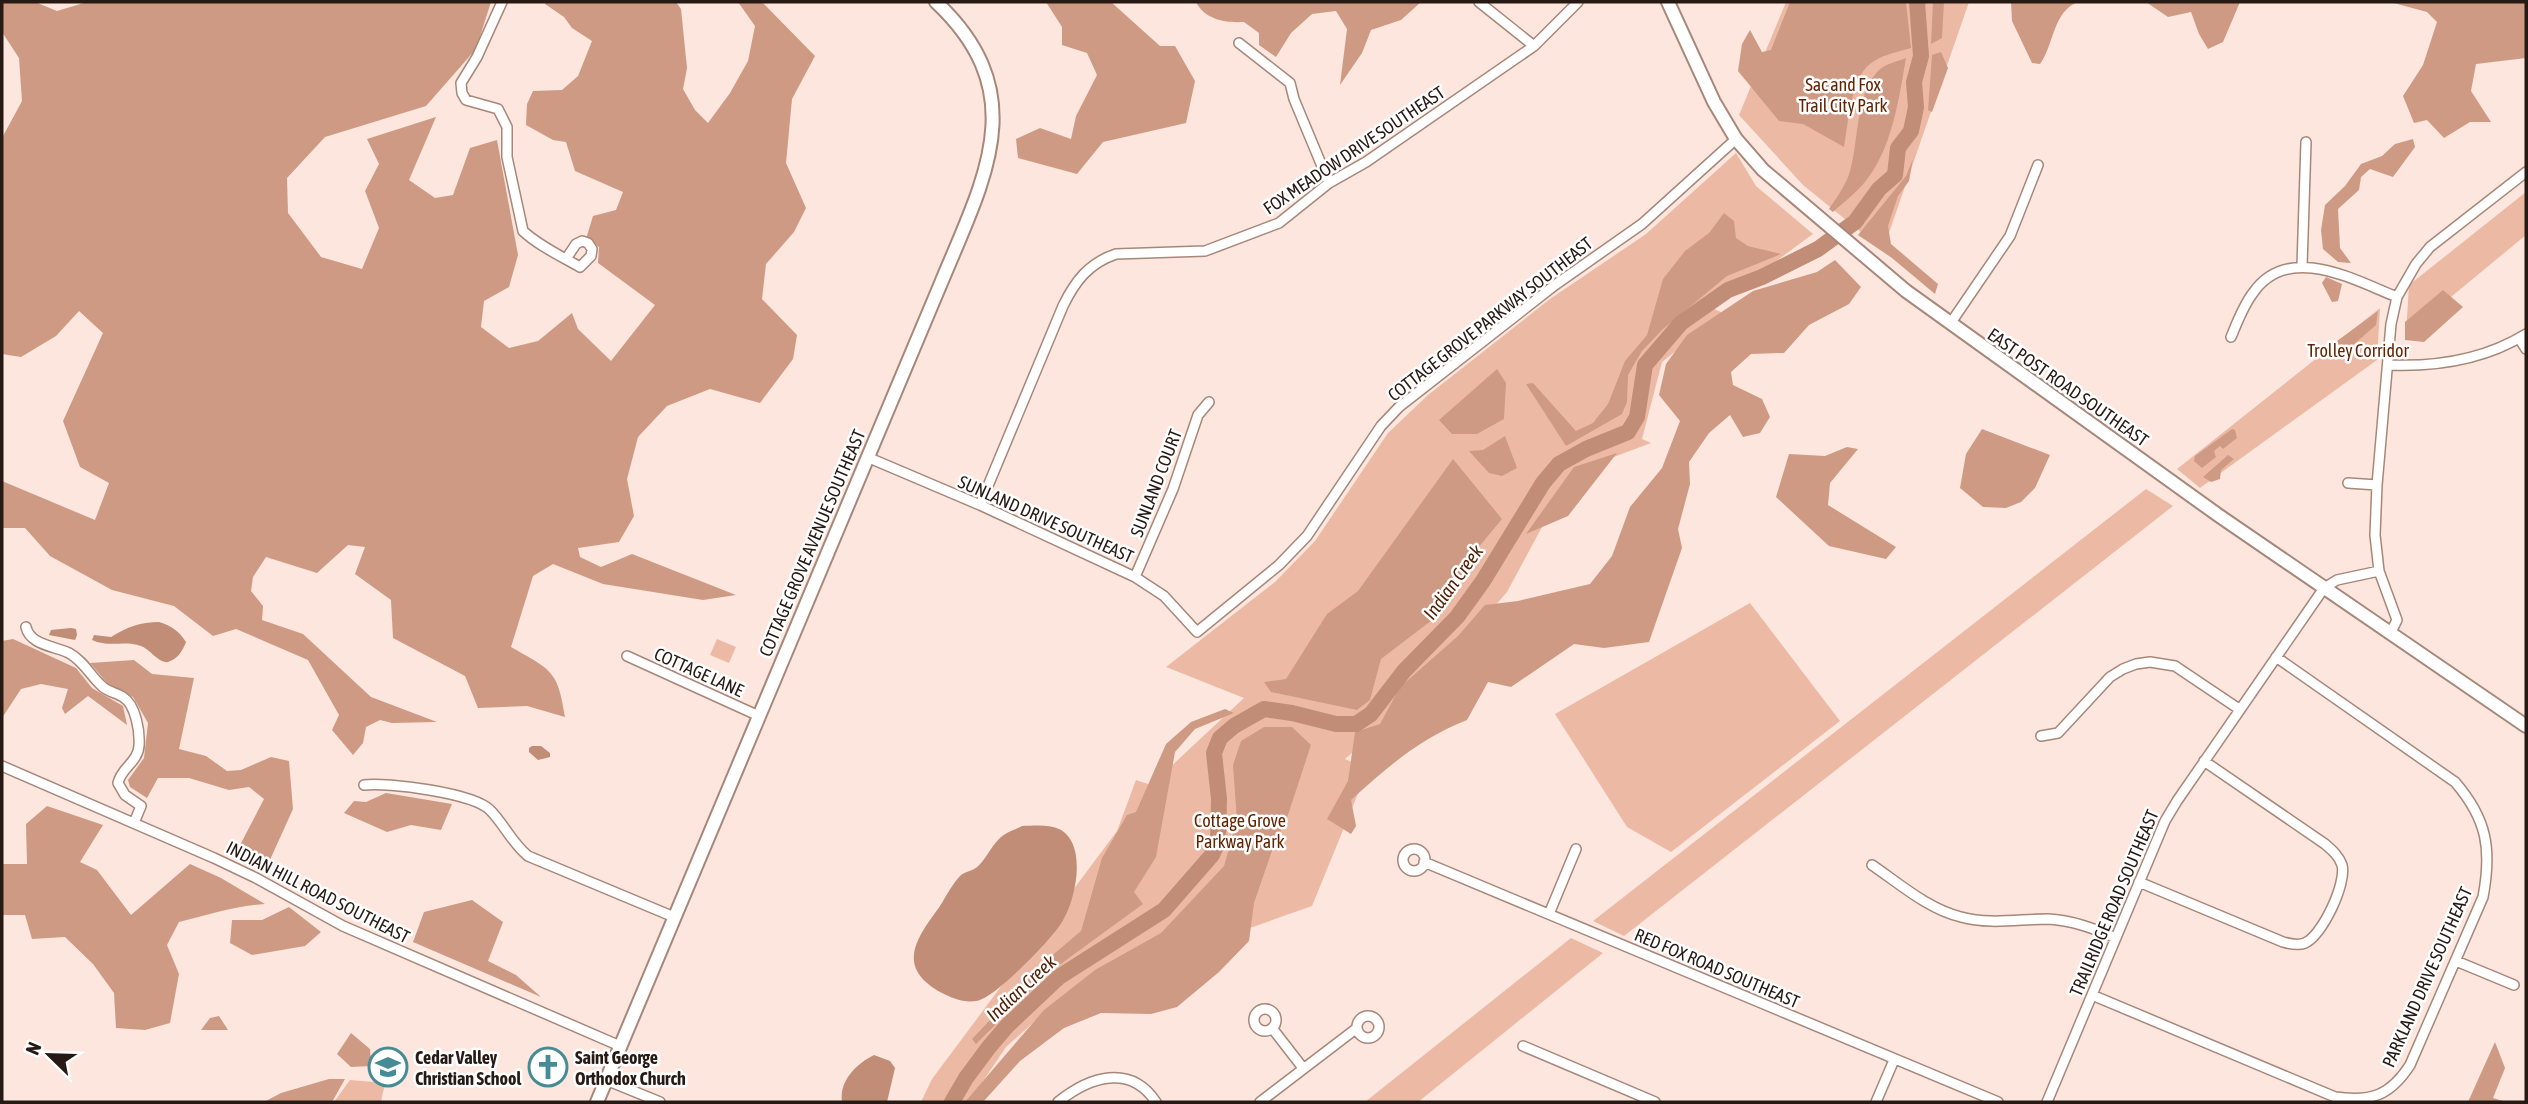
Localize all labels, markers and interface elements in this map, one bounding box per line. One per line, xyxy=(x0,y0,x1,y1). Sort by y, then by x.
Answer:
park label: Sac and Fox Trail City Park xyxy=(1799,74,1888,116)
street label: FOX MEADOW DRIVE SOUTHEAST xyxy=(1259,81,1449,219)
street label: COTTAGE GROVE PARKWAY SOUTHEAST xyxy=(1383,232,1597,405)
street label: EAST POST ROAD SOUTHEAST xyxy=(1984,324,2152,451)
park label: Trolley Corridor xyxy=(2307,340,2409,361)
street label: COTTAGE GROVE AVENUE SOUTHEAST xyxy=(755,426,869,660)
street label: SUNLAND COURT xyxy=(1126,426,1186,540)
street label: SUNLAND DRIVE SOUTHEAST xyxy=(955,471,1137,567)
water label: Indian Creek xyxy=(1419,540,1488,624)
street label: COTTAGE LANE xyxy=(651,643,747,701)
street label: TRAILRIDGE ROAD SOUTHEAST xyxy=(2065,807,2163,999)
park label: Cottage Grove Parkway Park xyxy=(1194,810,1286,852)
street label: INDIAN HILL ROAD SOUTHEAST xyxy=(223,837,413,947)
street label: PARKLAND DRIVE SOUTHEAST xyxy=(2378,883,2476,1070)
street label: RED FOX ROAD SOUTHEAST xyxy=(1631,924,1803,1012)
water label: Indian Creek xyxy=(982,950,1061,1026)
north arrow xyxy=(14,1020,84,1090)
text: N xyxy=(21,1039,46,1058)
school or university icon: Cedar Valley Christian School xyxy=(367,1046,409,1088)
church icon: Saint George Orthodox Church xyxy=(527,1046,569,1088)
place label: Cedar Valley Christian School xyxy=(415,1047,521,1089)
place label: Saint George Orthodox Church xyxy=(575,1047,686,1089)

